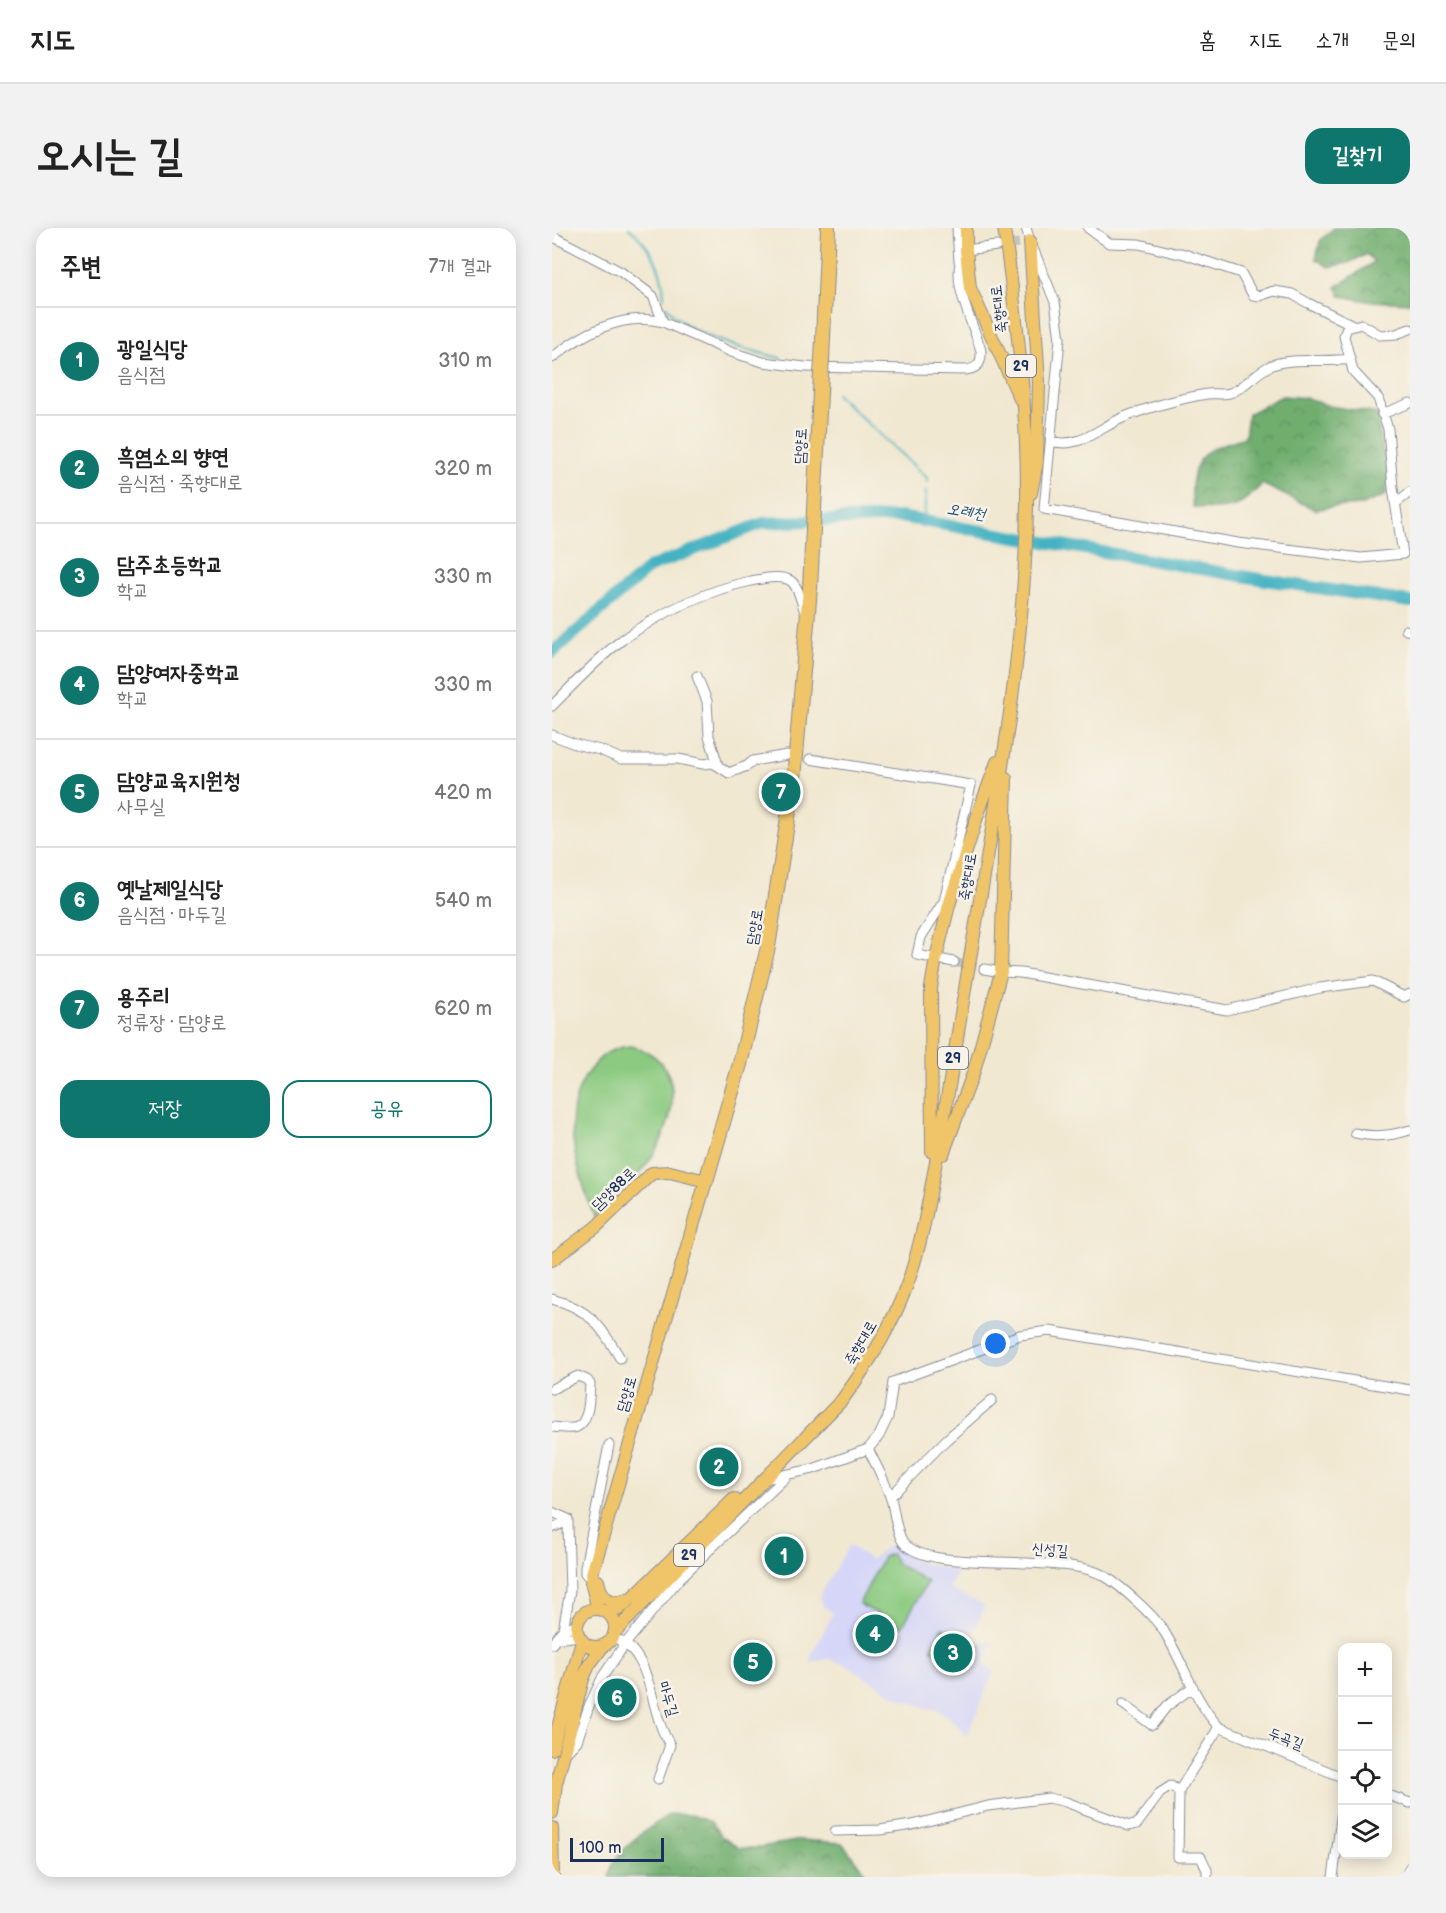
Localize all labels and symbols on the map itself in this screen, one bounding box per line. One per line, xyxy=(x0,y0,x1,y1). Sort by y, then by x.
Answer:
street label: 죽향대로 xyxy=(987,284,1011,334)
road number: 29 xyxy=(1006,355,1036,377)
street label: 담양로 xyxy=(791,427,811,465)
water label: 오례천 xyxy=(945,500,989,525)
pin: 7 xyxy=(762,770,800,814)
street label: 죽향대로 xyxy=(955,852,981,902)
street label: 담양로 xyxy=(742,908,768,946)
road number: 29 xyxy=(938,1047,968,1069)
street label: 담양88로 xyxy=(588,1164,640,1214)
street label: 죽향대로 xyxy=(841,1317,881,1369)
your location xyxy=(981,1329,1010,1358)
street label: 담양로 xyxy=(613,1374,641,1414)
pin: 2 xyxy=(700,1444,738,1490)
pin: 1 xyxy=(764,1534,804,1578)
street label: 신성길 xyxy=(1031,1539,1069,1561)
road number: 29 xyxy=(674,1544,704,1566)
pin: 4 xyxy=(856,1612,894,1656)
pin: 3 xyxy=(934,1630,972,1676)
pin: 5 xyxy=(734,1640,772,1684)
pin: 6 xyxy=(598,1676,636,1720)
street label: 마두길 xyxy=(654,1679,682,1719)
street label: 두곡길 xyxy=(1266,1724,1306,1754)
scale bar xyxy=(570,1835,664,1862)

